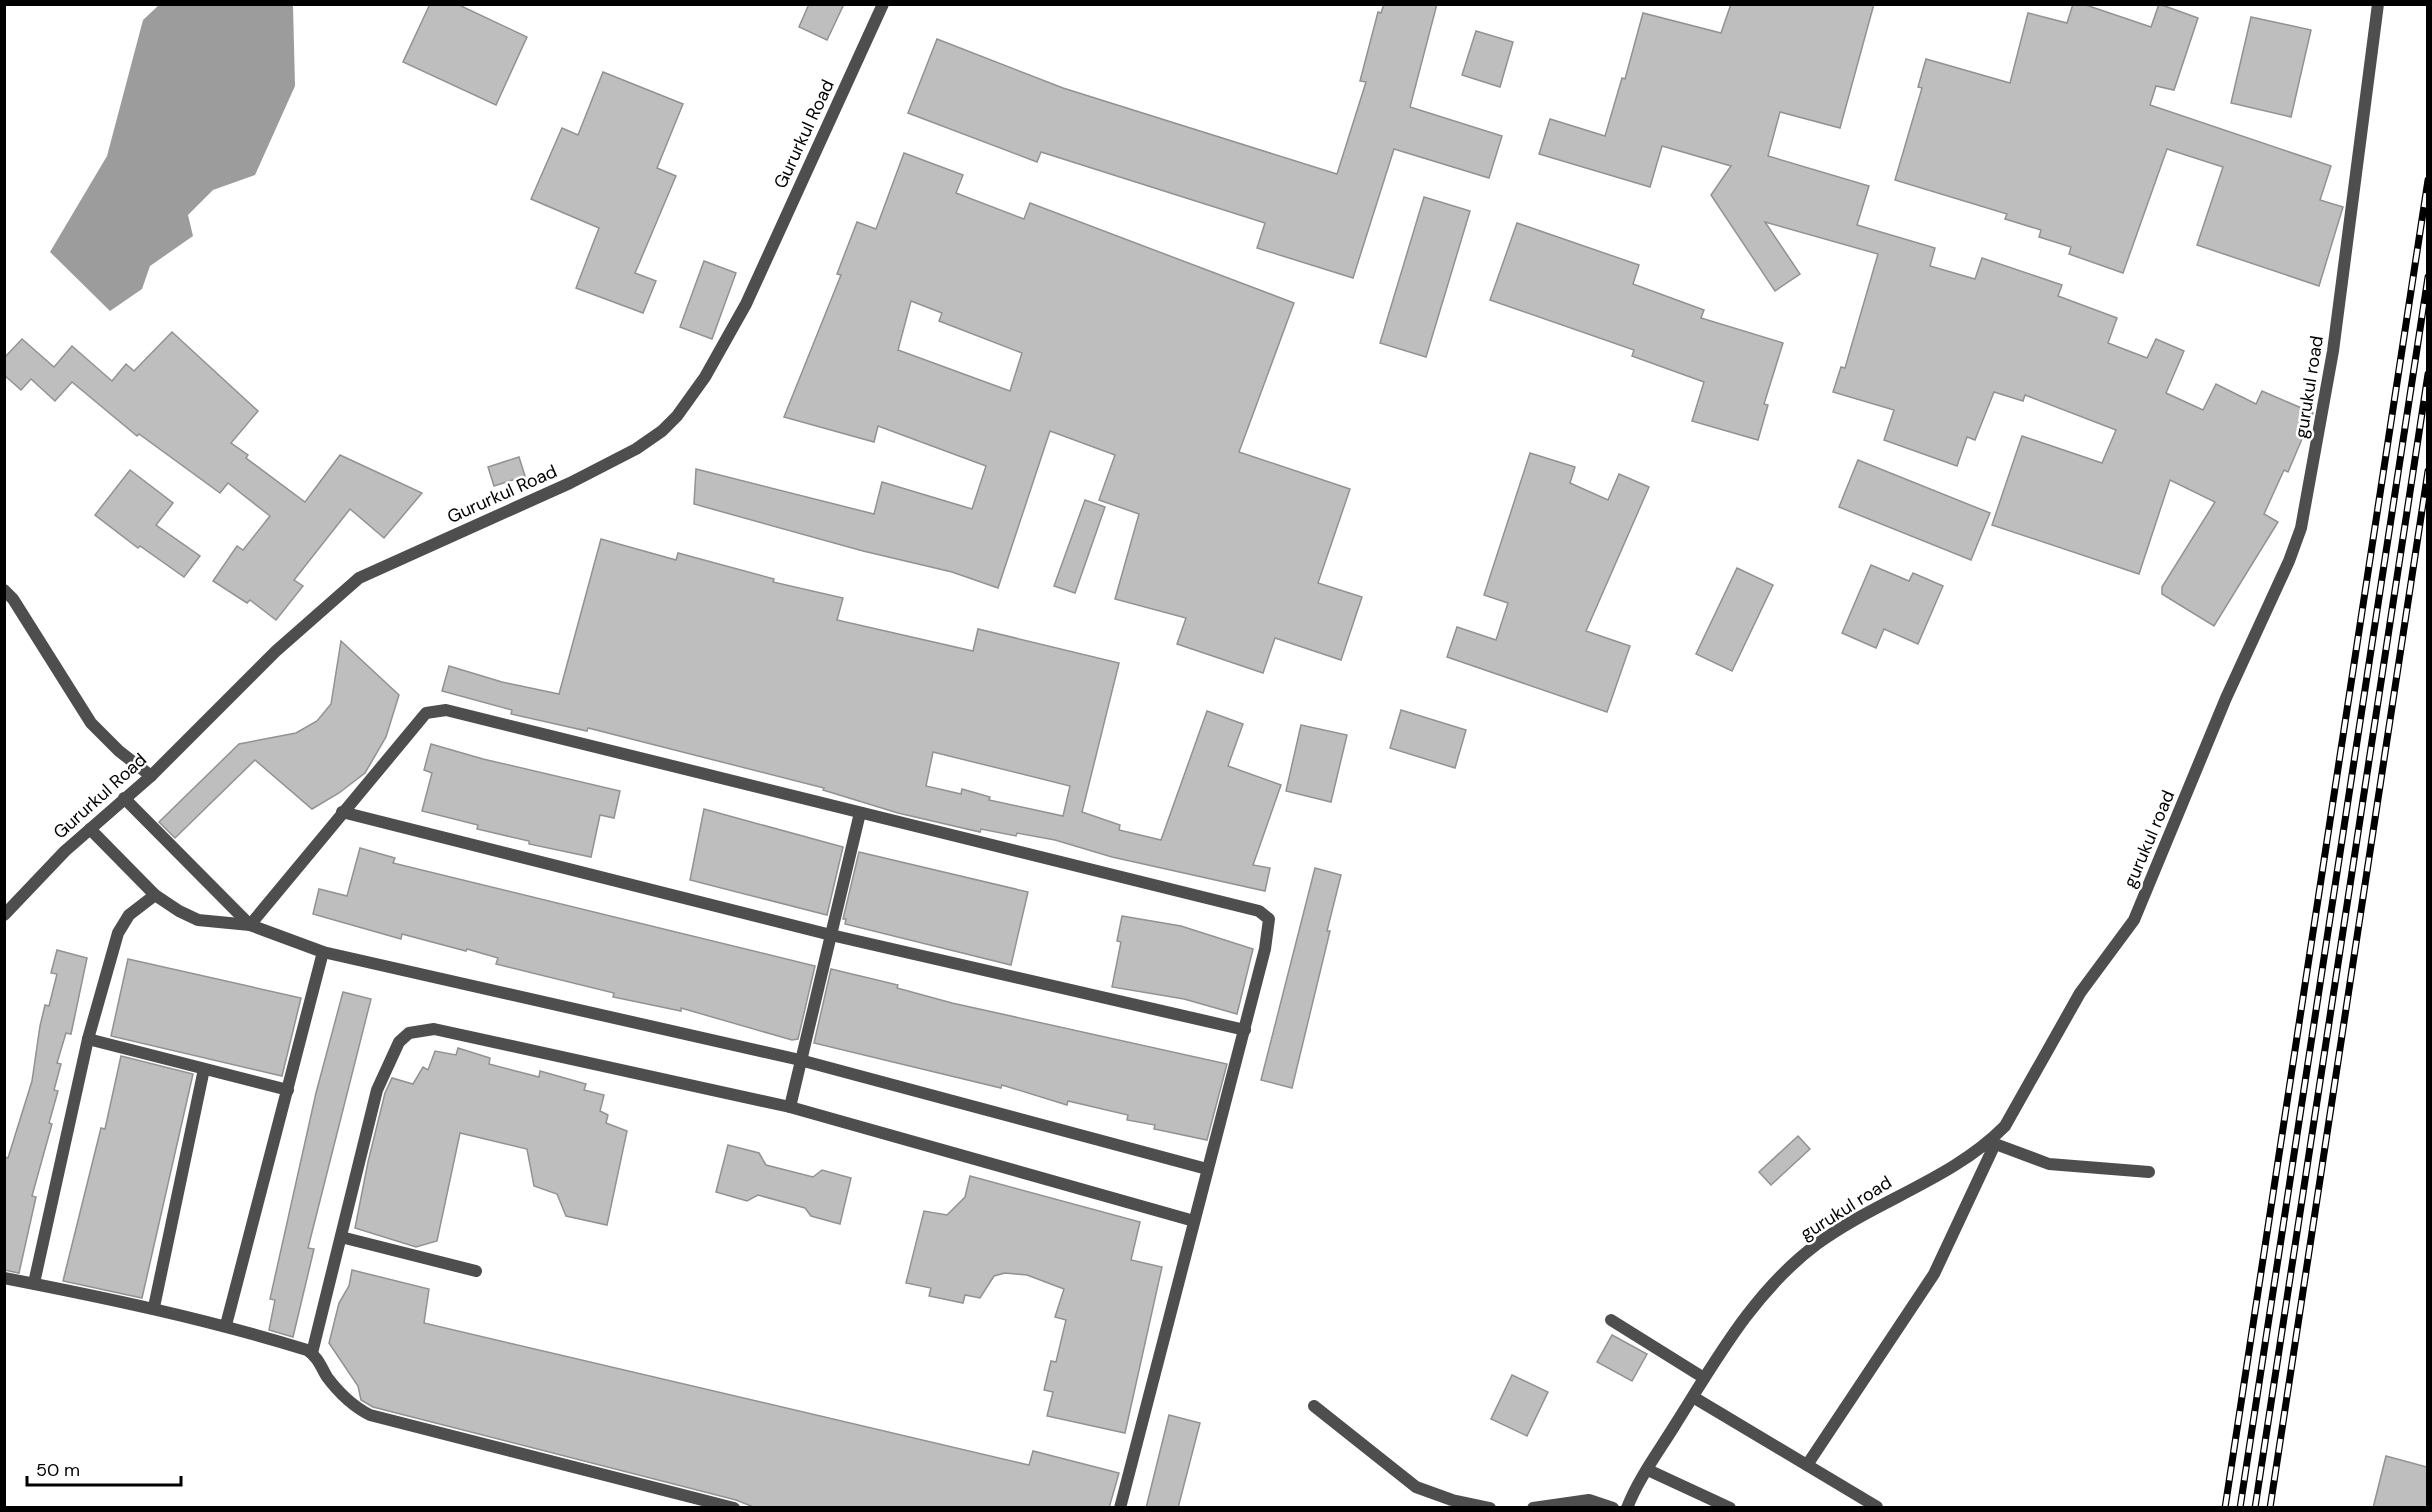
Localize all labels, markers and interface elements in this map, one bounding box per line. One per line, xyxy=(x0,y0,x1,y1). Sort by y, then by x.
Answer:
street label: Gururkul Road xyxy=(768,76,840,192)
street label: gurukul road xyxy=(2289,334,2329,440)
street label: Gururkul Road xyxy=(443,459,561,529)
street label: Gururkul Road xyxy=(48,748,152,844)
street label: gurukul road xyxy=(2118,787,2180,891)
street label: gurukul road xyxy=(1796,1170,1896,1246)
scale bar xyxy=(27,1449,182,1487)
text: 50 m xyxy=(36,1458,80,1482)

